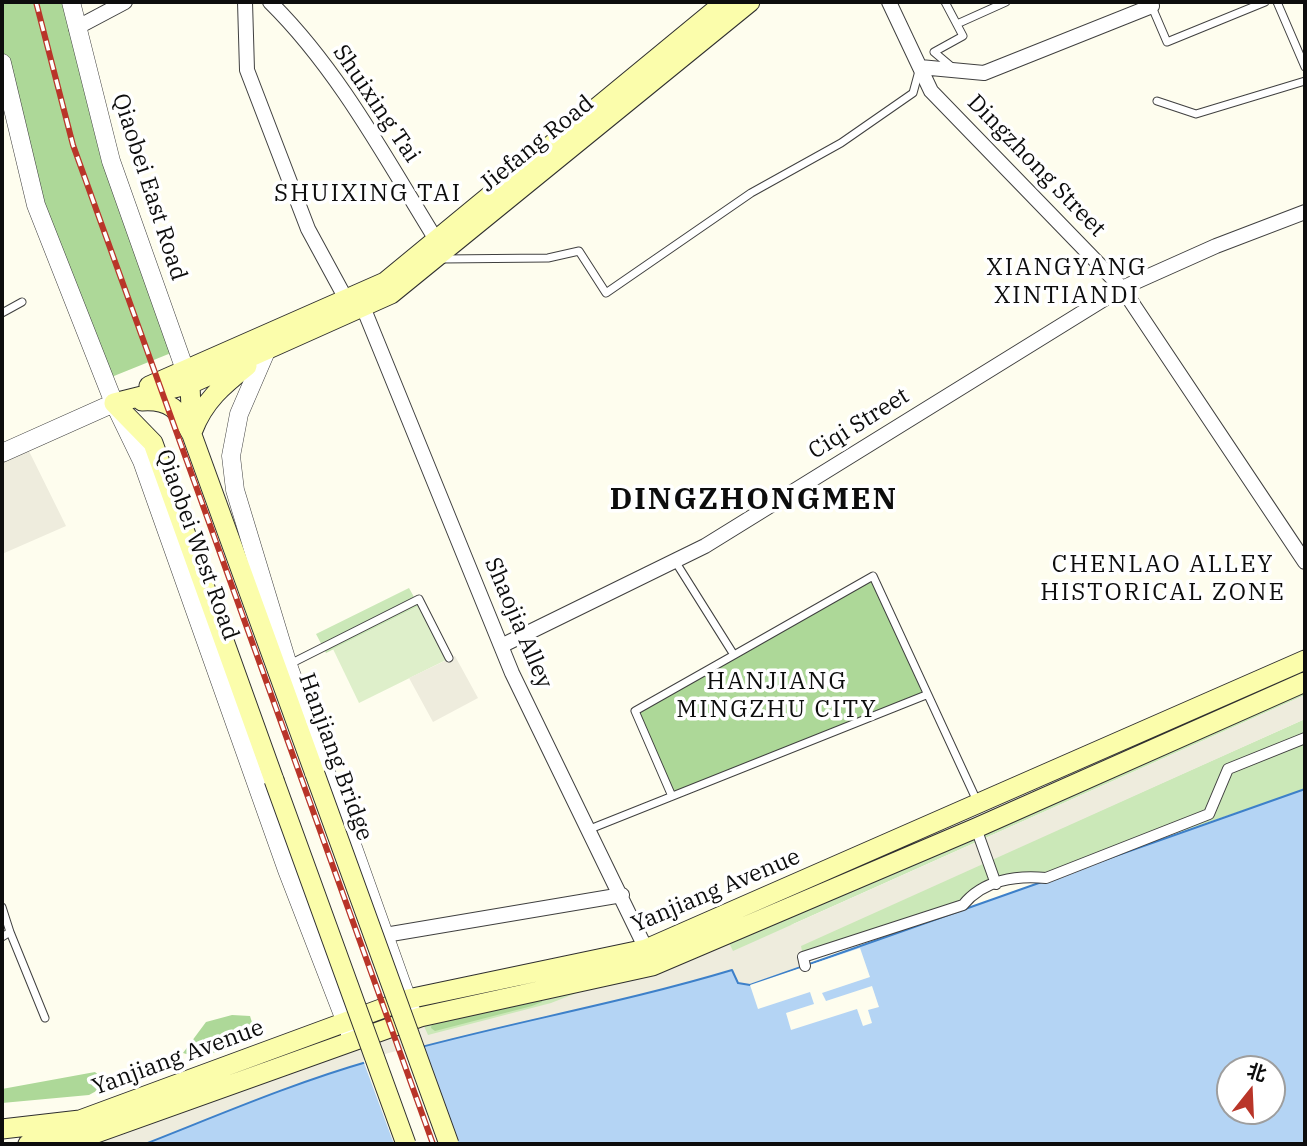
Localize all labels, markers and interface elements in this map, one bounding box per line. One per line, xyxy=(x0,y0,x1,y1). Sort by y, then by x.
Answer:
street label: Shuixing Tai xyxy=(327,40,425,168)
street label: Dingzhong Street xyxy=(961,89,1111,243)
street label: Qiaobei East Road xyxy=(106,90,192,284)
street label: Jiefang Road xyxy=(475,90,599,198)
district label: SHUIXING TAI xyxy=(276,180,460,208)
district label: XIANGYANG XINTIANDI xyxy=(988,254,1146,310)
street label: Ciqi Street xyxy=(804,382,914,466)
street label: Qiaobei West Road xyxy=(150,446,244,644)
district label: DINGZHONGMEN xyxy=(611,482,897,518)
district label: CHENLAO ALLEY HISTORICAL ZONE xyxy=(1042,551,1284,607)
street label: Shaojia Alley xyxy=(478,553,558,693)
district label: HANJIANG MINGZHU CITY xyxy=(678,668,876,724)
street label: Hanjiang Bridge xyxy=(292,669,378,845)
street label: Yanjiang Avenue xyxy=(628,843,804,939)
street label: Yanjiang Avenue xyxy=(89,1014,267,1102)
north arrow xyxy=(1216,1055,1286,1125)
text: 北 xyxy=(1244,1058,1270,1086)

